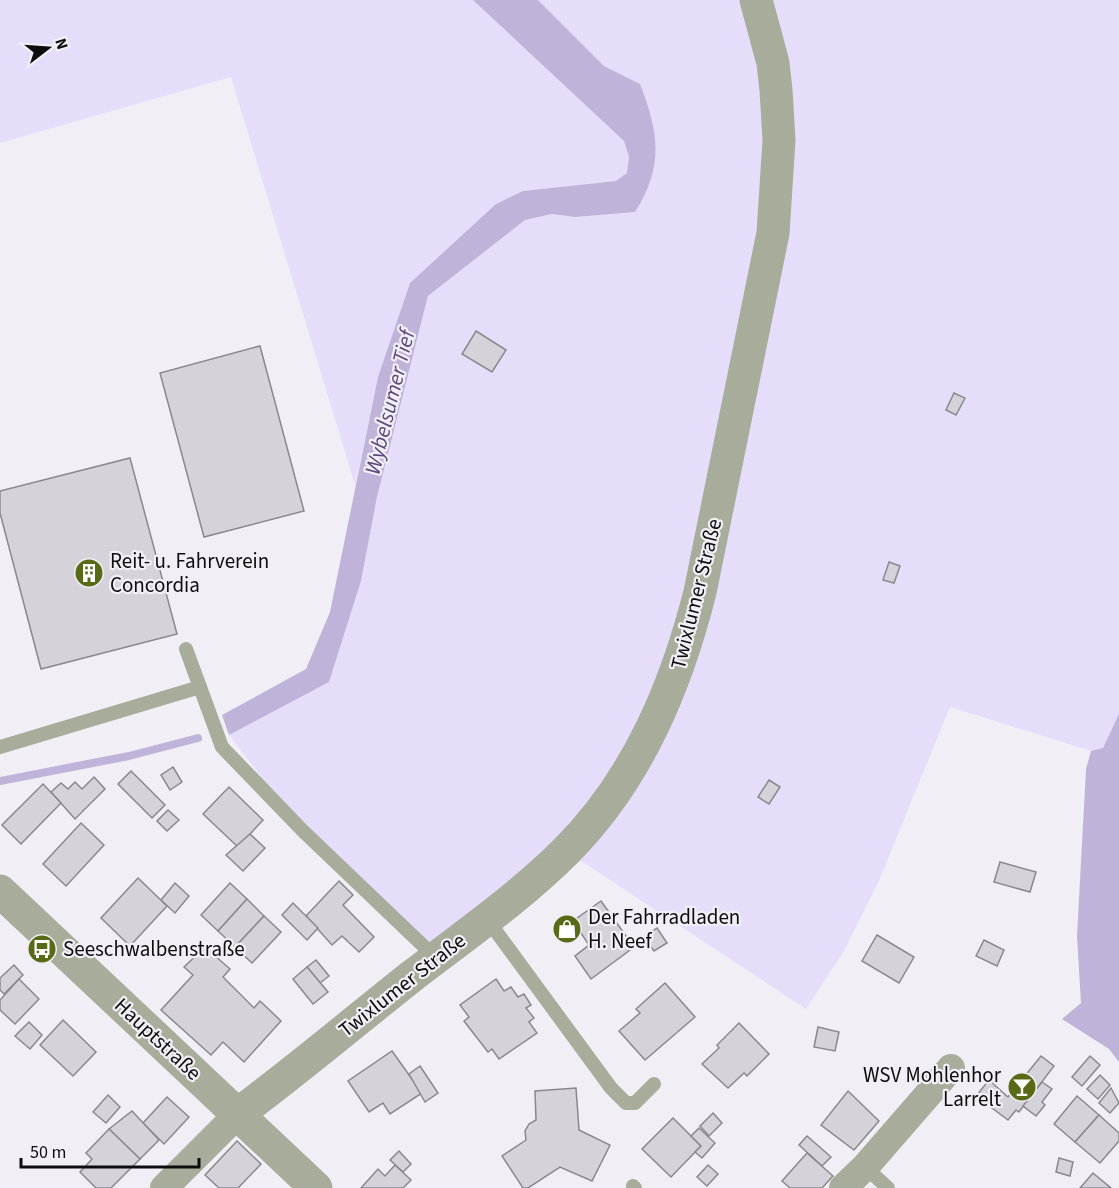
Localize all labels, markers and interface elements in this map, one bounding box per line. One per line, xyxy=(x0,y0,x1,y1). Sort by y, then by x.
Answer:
north arrow xyxy=(18,18,78,78)
text: N xyxy=(49,36,73,52)
water label: Wybelsumer Tief xyxy=(357,324,424,478)
street label: Twixlumer Straße xyxy=(663,516,729,672)
place label: Reit- u. Fahrverein Concordia xyxy=(110,546,269,600)
building icon: Reit- u. Fahrverein Concordia xyxy=(73,557,105,589)
place label: Der Fahrradladen H. Neef xyxy=(588,902,740,956)
shop icon: Der Fahrradladen H. Neef xyxy=(551,913,583,945)
street label: Twixlumer Straße xyxy=(332,926,472,1044)
bus stop icon: Seeschwalbenstraße xyxy=(26,933,58,965)
place label: Seeschwalbenstraße xyxy=(63,934,245,964)
street label: Hauptstraße xyxy=(108,991,208,1087)
place label: WSV Mohlenhor Larrelt xyxy=(863,1060,1002,1114)
bar icon: WSV Mohlenhor Larrelt xyxy=(1006,1071,1038,1103)
scale bar xyxy=(21,1131,200,1169)
text: 50 m xyxy=(30,1140,66,1165)

